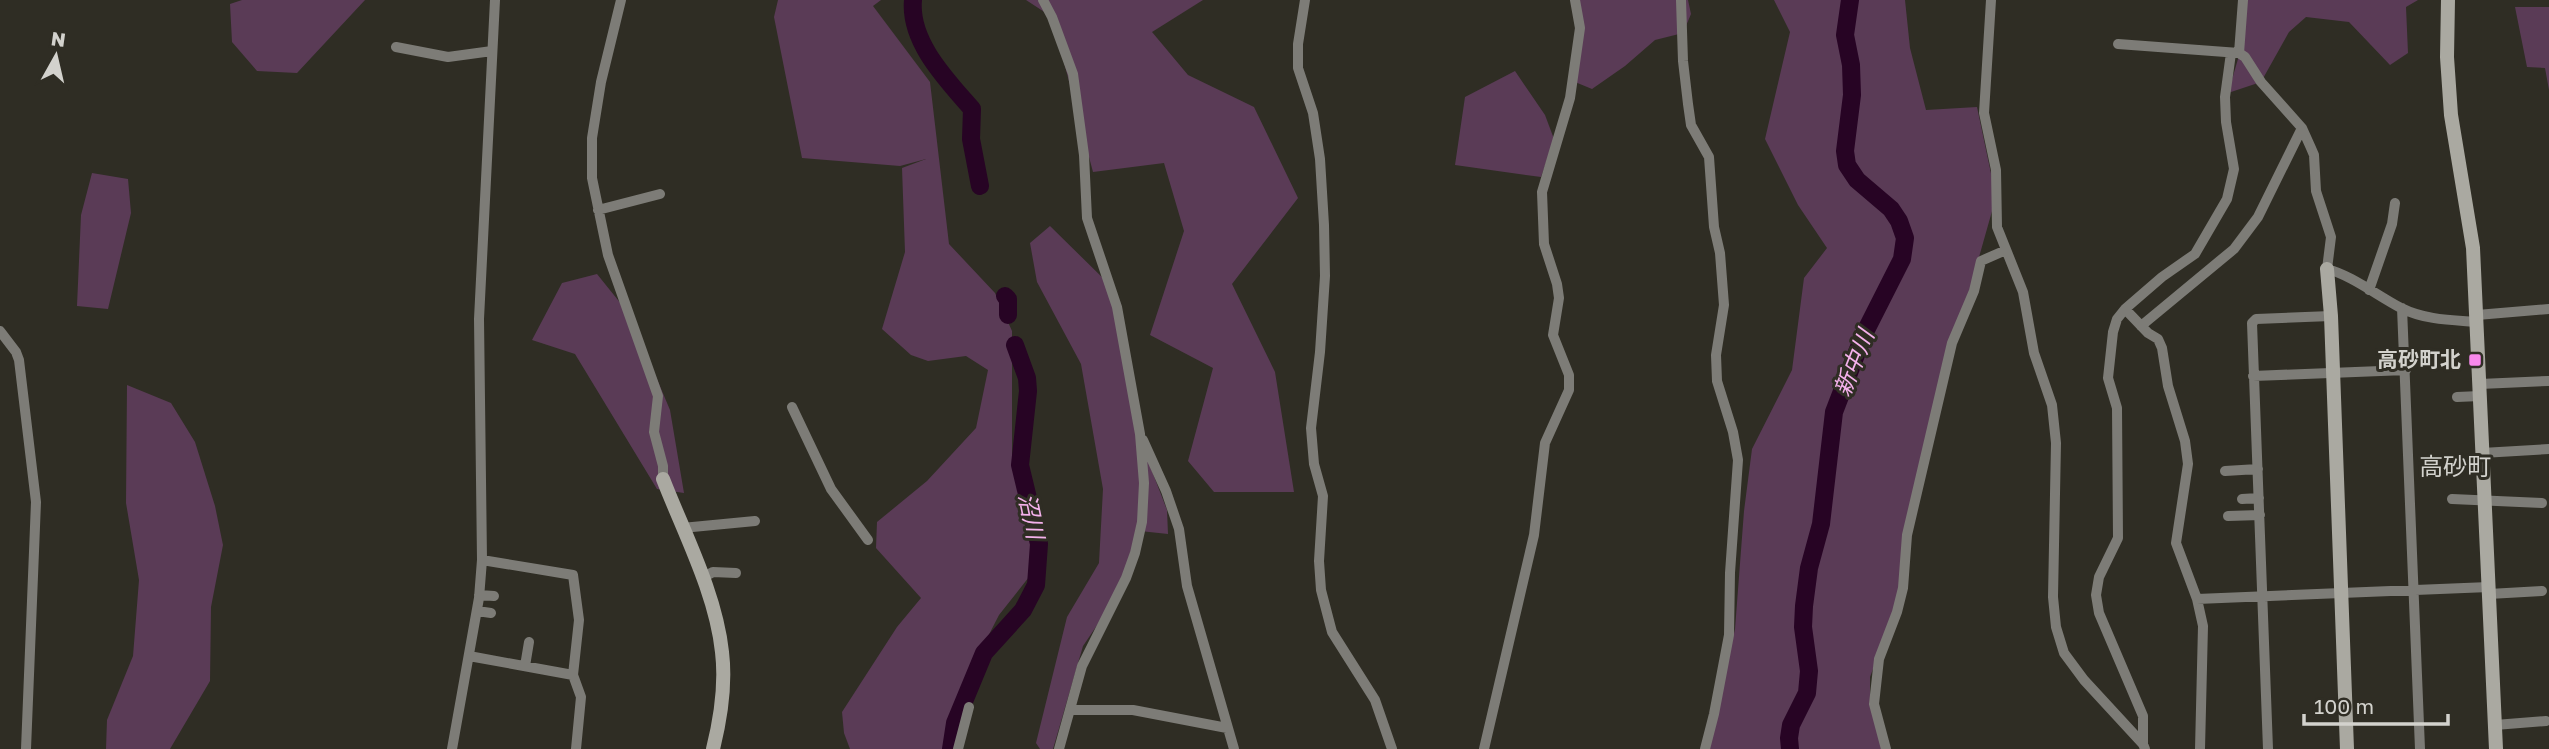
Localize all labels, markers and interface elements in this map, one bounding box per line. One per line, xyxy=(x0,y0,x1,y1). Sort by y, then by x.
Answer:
north arrow xyxy=(21,21,91,91)
text: N xyxy=(50,26,67,51)
water label: 新中川 xyxy=(1827,323,1880,400)
place label: 高砂町北 xyxy=(2377,346,2461,372)
marker: 高砂町北 xyxy=(2467,352,2483,368)
district label: 高砂町 xyxy=(2419,451,2491,480)
water label: 沼川 xyxy=(1014,490,1051,544)
scale bar xyxy=(2304,682,2448,726)
text: 100 m xyxy=(2314,693,2374,719)

